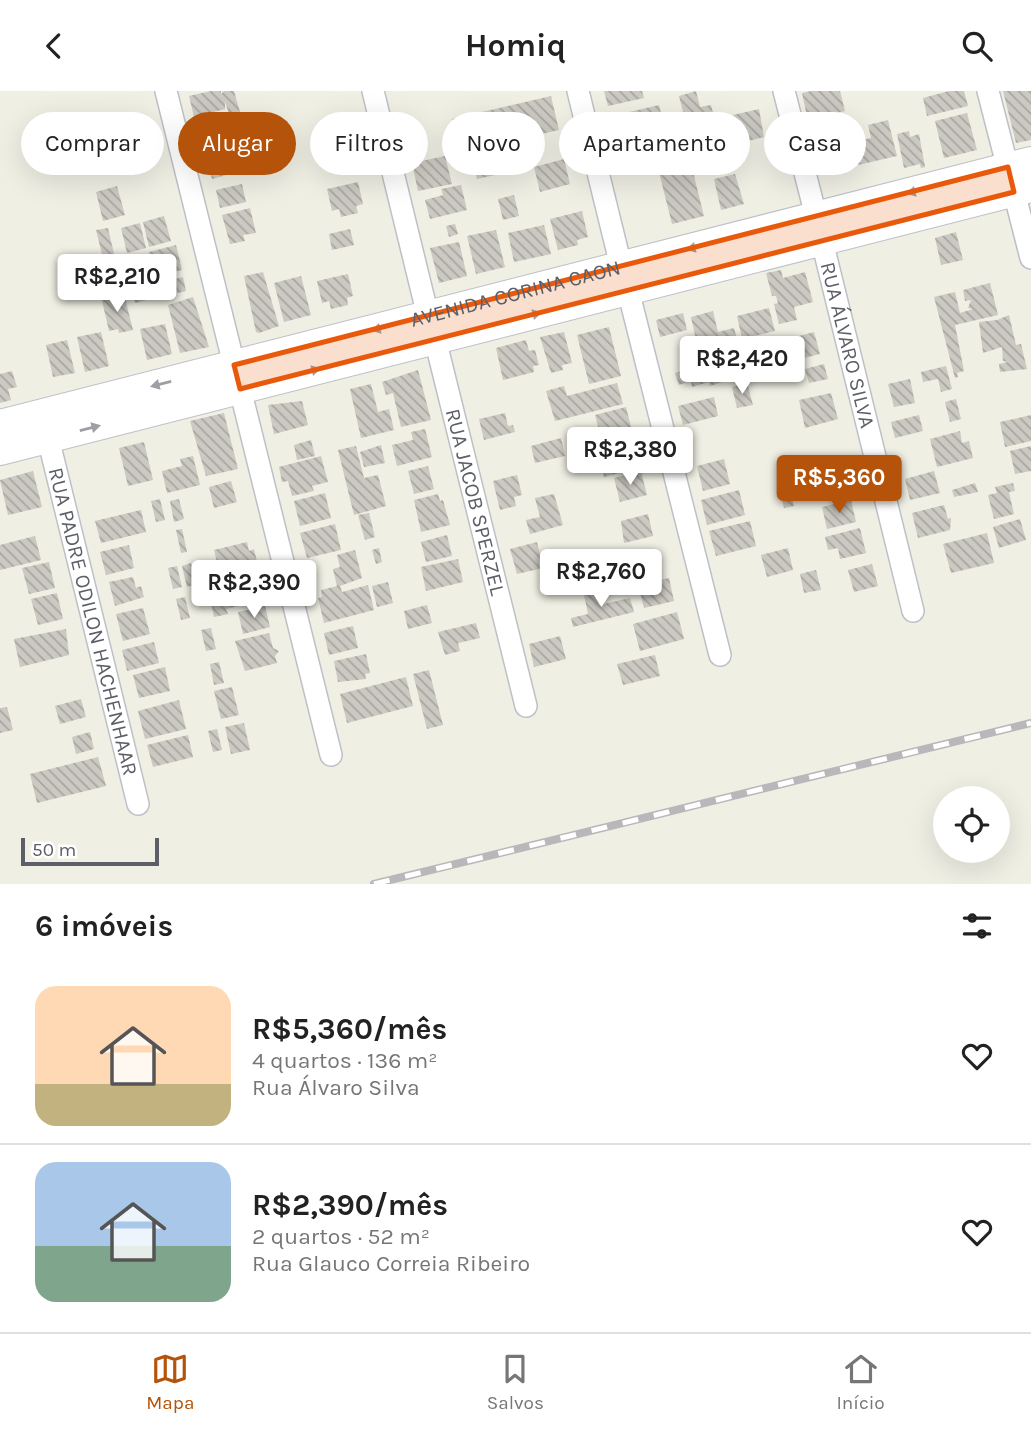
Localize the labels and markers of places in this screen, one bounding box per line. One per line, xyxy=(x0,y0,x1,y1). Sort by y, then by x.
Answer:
pin: R$2,210 xyxy=(52,255,182,314)
pin: R$2,420 xyxy=(677,337,807,396)
pin: R$2,380 xyxy=(565,427,695,487)
pin: R$5,360 xyxy=(774,455,904,515)
pin: R$2,760 xyxy=(536,549,666,609)
pin: R$2,390 xyxy=(189,561,319,620)

